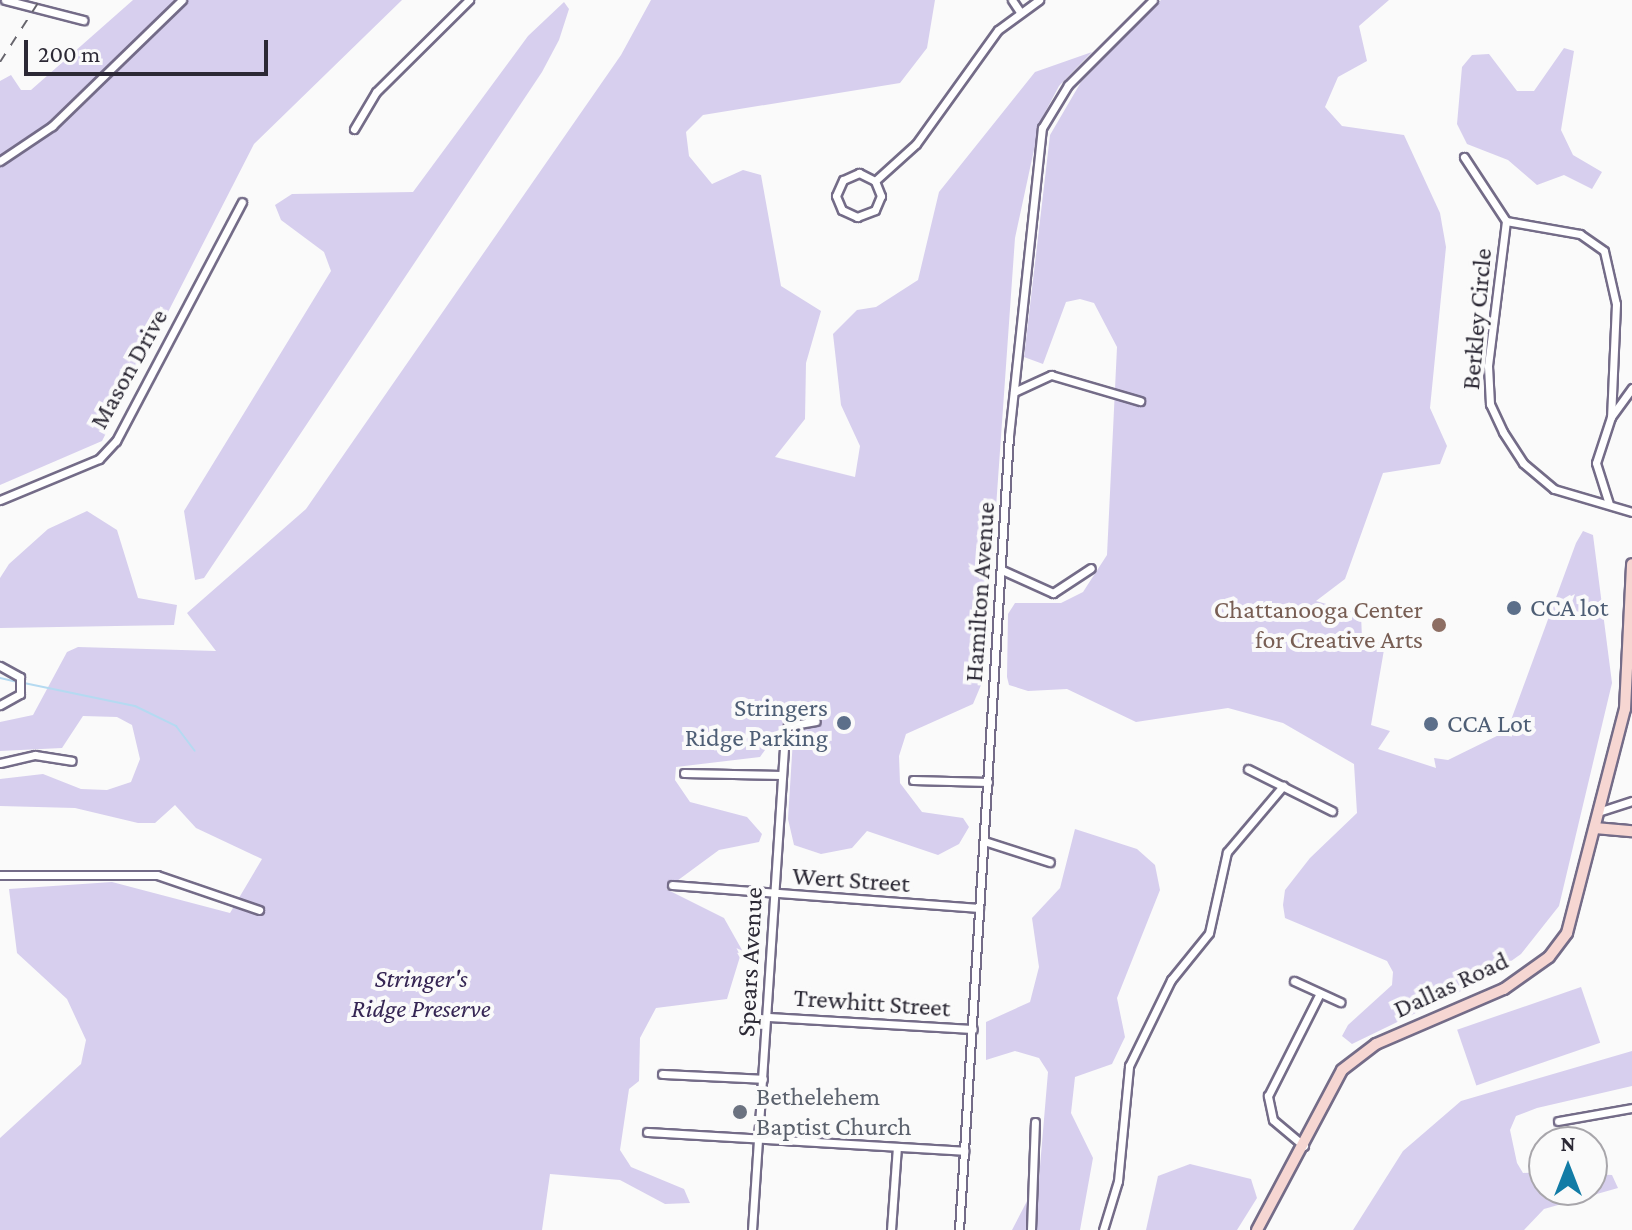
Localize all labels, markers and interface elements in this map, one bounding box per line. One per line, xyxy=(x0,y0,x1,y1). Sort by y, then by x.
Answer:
scale bar xyxy=(28,24,272,74)
text: 200 m xyxy=(38,40,100,67)
street label: Berkley Circle xyxy=(1455,247,1499,391)
street label: Mason Drive xyxy=(83,304,175,434)
street label: Hamilton Avenue xyxy=(958,501,1002,683)
place label: CCA lot xyxy=(1530,592,1608,624)
place label: Chattanooga Center for Creative Arts xyxy=(1214,594,1423,656)
marker: CCA lot xyxy=(1505,599,1523,617)
marker: Chattanooga Center for Creative Arts xyxy=(1430,616,1448,634)
place label: Stringers Ridge Parking xyxy=(685,692,828,754)
place label: CCA Lot xyxy=(1447,708,1531,740)
marker: Stringers Ridge Parking xyxy=(835,714,853,732)
marker: CCA Lot xyxy=(1422,715,1440,733)
street label: Wert Street xyxy=(791,860,911,900)
street label: Spears Avenue xyxy=(730,886,770,1038)
street label: Dallas Road xyxy=(1389,945,1513,1025)
park label: Stringer's Ridge Preserve xyxy=(351,963,491,1024)
street label: Trewhitt Street xyxy=(793,982,951,1024)
place label: Bethelehem Baptist Church xyxy=(756,1081,911,1142)
marker: Bethelehem Baptist Church xyxy=(731,1103,749,1121)
north arrow xyxy=(1528,1126,1608,1206)
text: N xyxy=(1561,1131,1576,1156)

